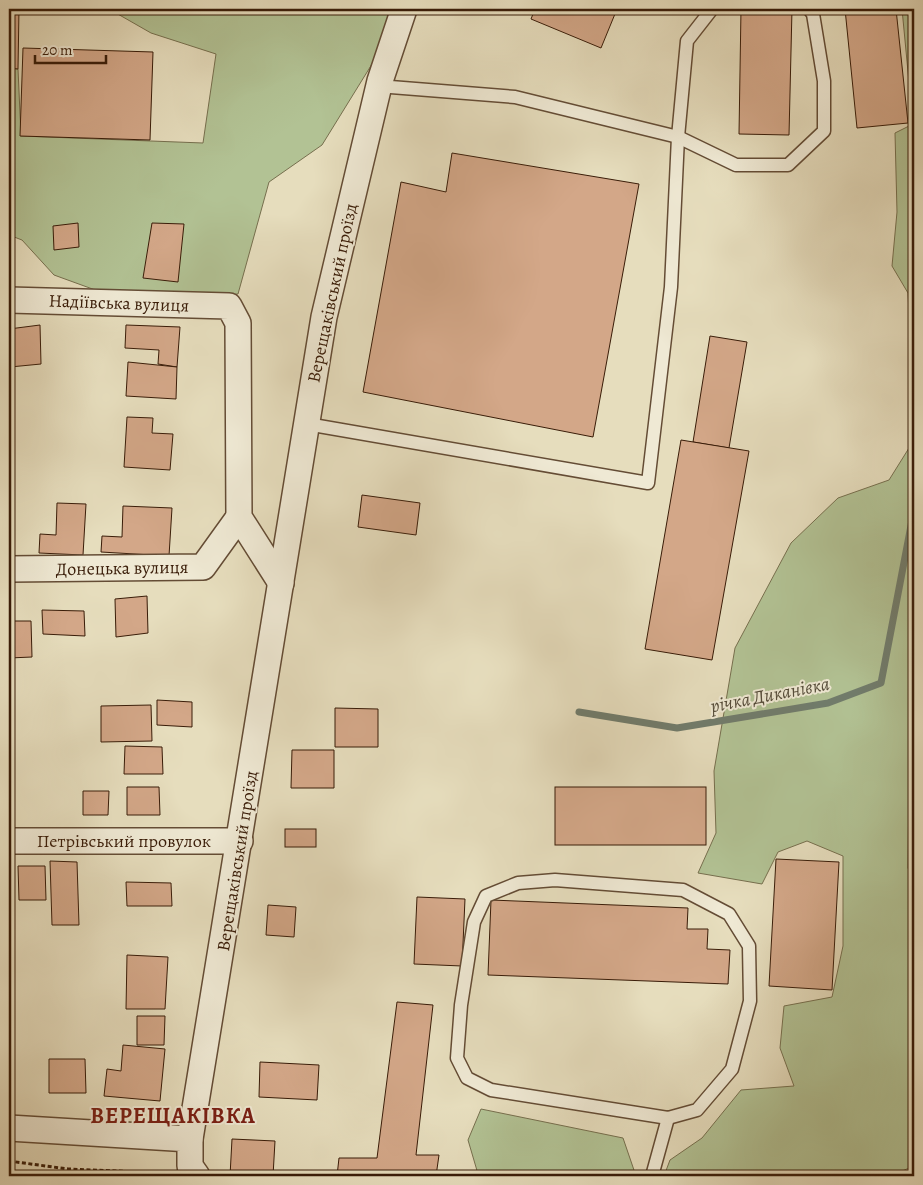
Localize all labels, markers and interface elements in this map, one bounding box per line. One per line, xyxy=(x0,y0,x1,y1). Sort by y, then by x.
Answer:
scale bar xyxy=(35,32,106,64)
text: 20 m xyxy=(42,40,73,60)
street label: Верещаківський проїзд xyxy=(301,201,363,385)
street label: Надіївська вулиця xyxy=(48,289,190,317)
street label: Донецька вулиця xyxy=(55,555,189,581)
water label: річка Диканівка xyxy=(707,671,832,719)
street label: Верещаківський проїзд xyxy=(211,769,263,953)
street label: Петрівський провулок xyxy=(37,829,211,853)
district label: ВЕРЕЩАКІВКА xyxy=(90,1101,256,1131)

